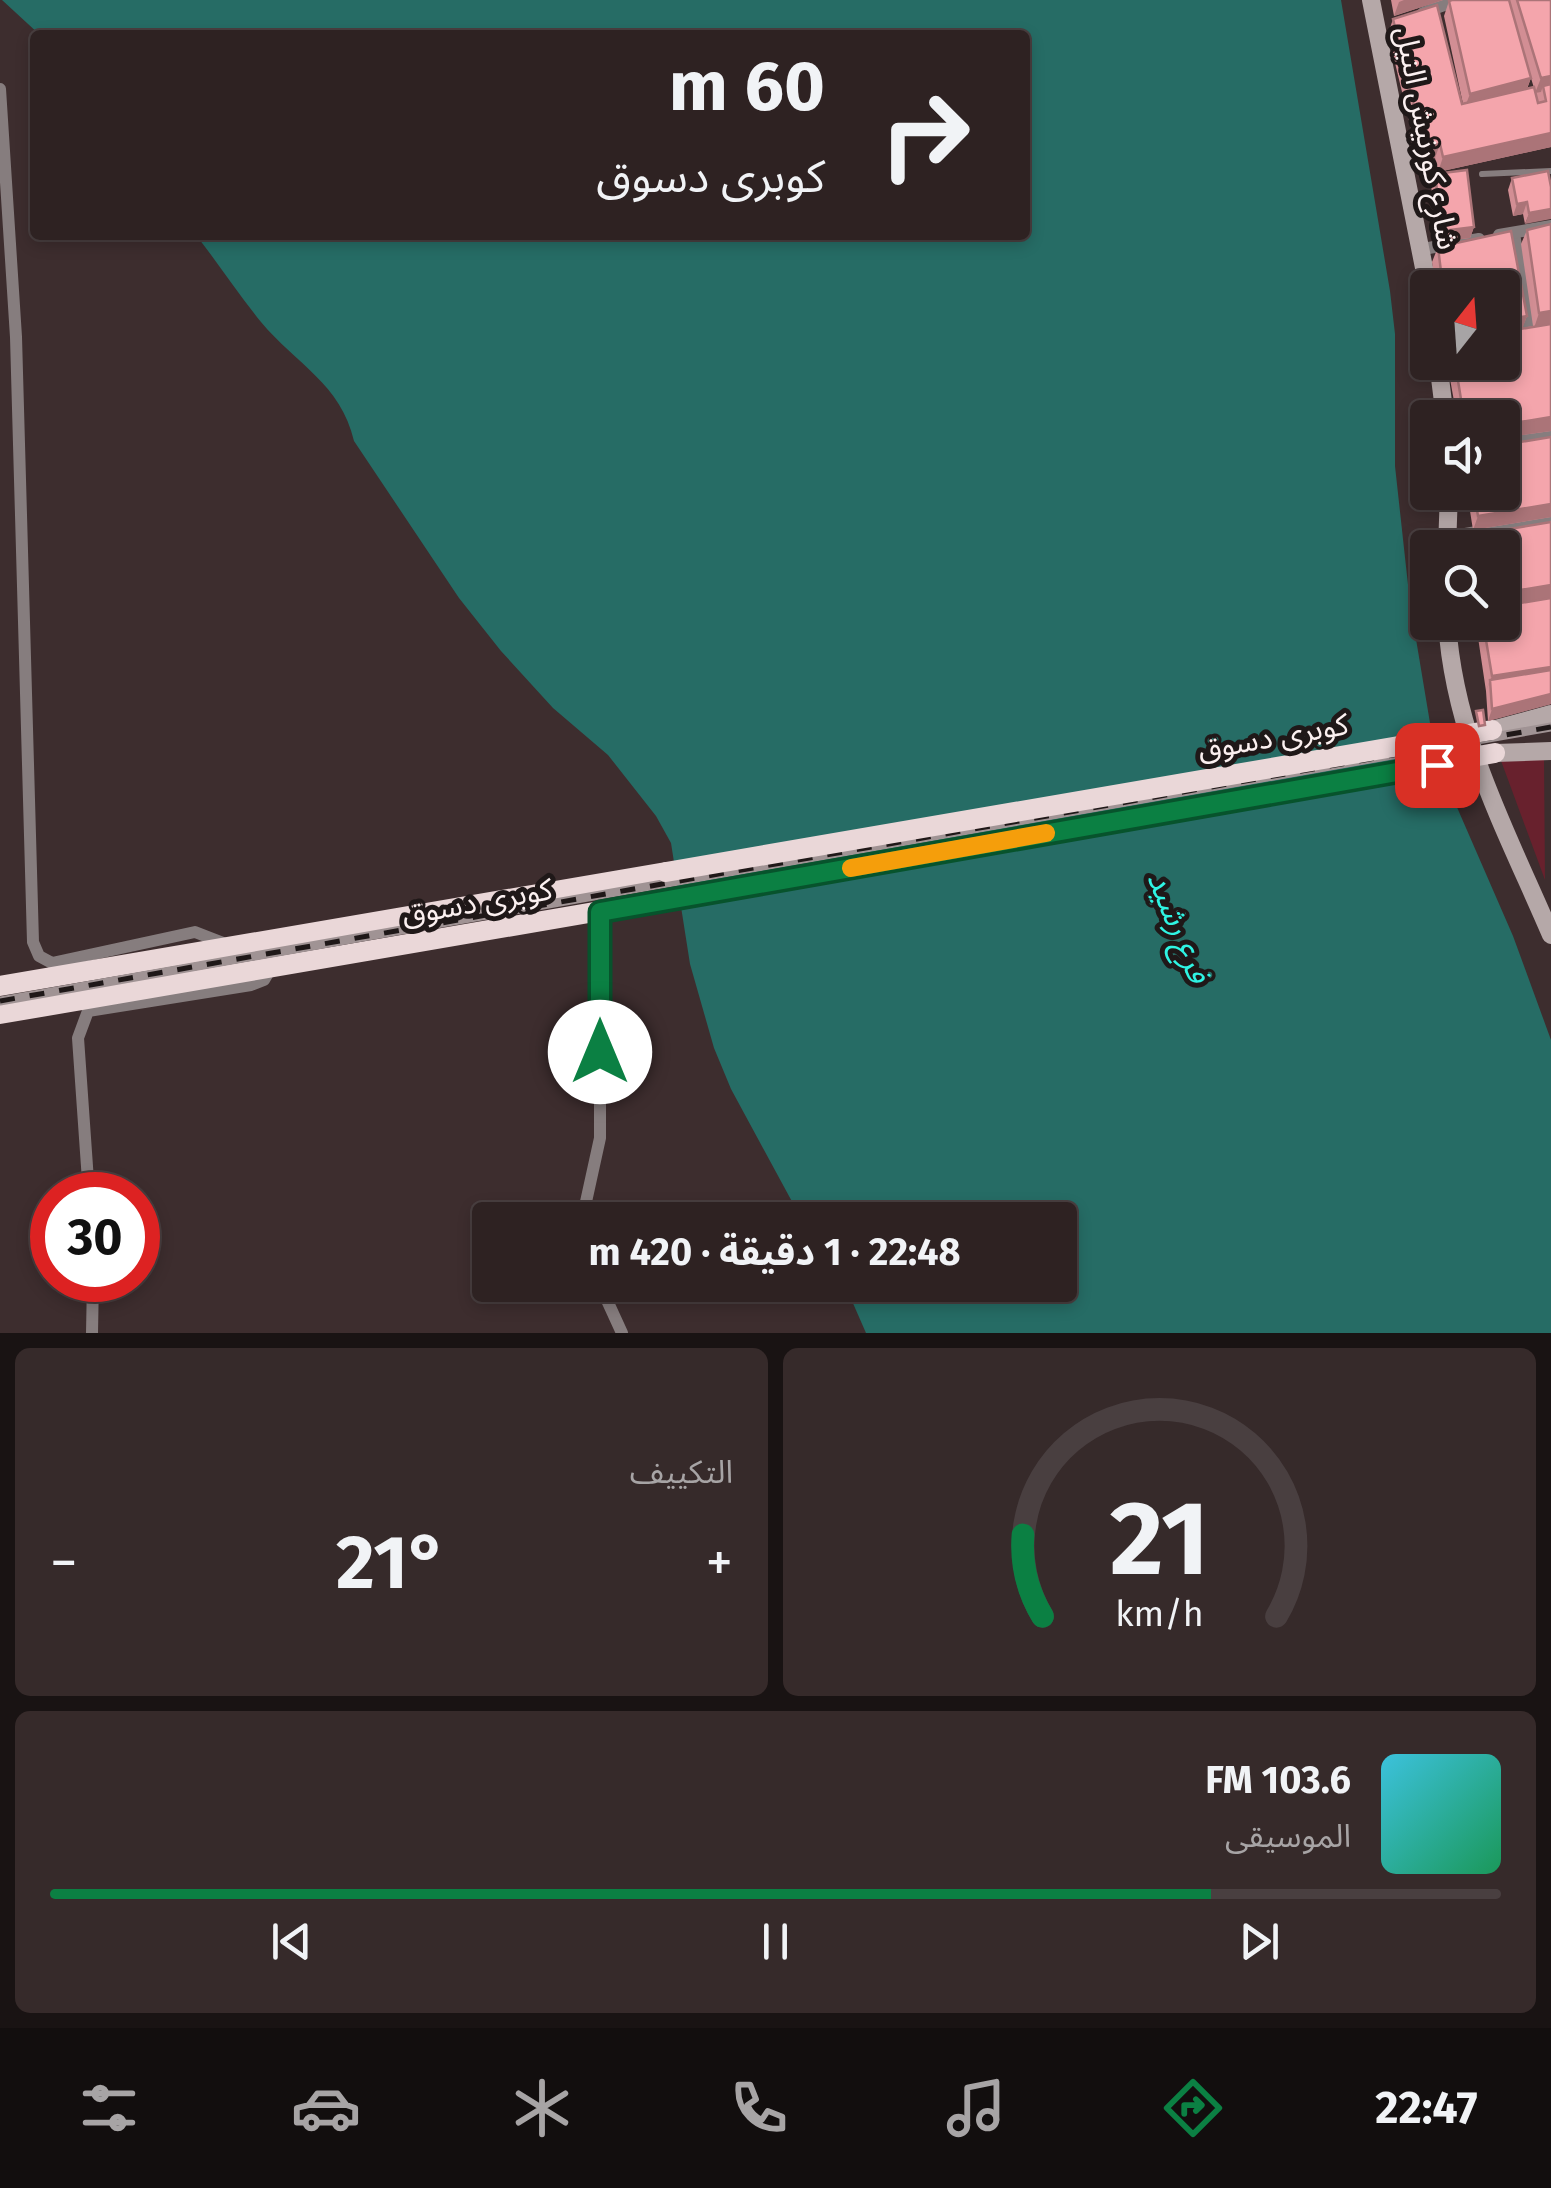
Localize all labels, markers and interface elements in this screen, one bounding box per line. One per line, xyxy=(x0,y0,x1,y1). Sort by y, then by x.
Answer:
street label: شارع كورنيش النيل xyxy=(1384,23,1466,253)
text: 60 m xyxy=(669,45,825,129)
icon: right xyxy=(860,70,990,200)
text: كوبرى دسوق xyxy=(596,150,825,204)
north arrow xyxy=(1410,270,1520,380)
map controls xyxy=(1410,270,1520,640)
button: sound xyxy=(1410,400,1520,510)
button: search xyxy=(1410,530,1520,640)
street label: كوبرى دسوق xyxy=(1195,706,1352,768)
pin xyxy=(1395,723,1480,808)
icon: arrive xyxy=(1410,738,1465,793)
water label: فرع رشيد xyxy=(1135,866,1219,991)
street label: كوبرى دسوق xyxy=(399,871,556,933)
position arrow xyxy=(548,1000,652,1104)
speed limit sign: 30 xyxy=(30,1172,160,1302)
text: 22:48 · 1 دقيقة · 420 m xyxy=(588,1229,961,1275)
text: التكييف xyxy=(630,1453,733,1491)
text: 21 xyxy=(1110,1477,1209,1602)
text: 21° xyxy=(336,1518,447,1608)
text: − xyxy=(50,1530,78,1596)
text: + xyxy=(706,1530,733,1596)
text: km/h xyxy=(1115,1593,1204,1635)
text: 103.6 FM xyxy=(1205,1757,1351,1803)
text: الموسيقى xyxy=(1225,1817,1351,1855)
icon: previous xyxy=(264,1914,319,1969)
icon: pause xyxy=(748,1914,803,1969)
icon: next xyxy=(1232,1914,1287,1969)
icon: filters xyxy=(74,2073,144,2143)
icon: car xyxy=(291,2073,361,2143)
icon: climate xyxy=(507,2073,577,2143)
icon: phone xyxy=(724,2073,794,2143)
icon: music xyxy=(941,2073,1011,2143)
icon: directions xyxy=(1158,2073,1228,2143)
text: 22:47 xyxy=(1375,2081,1478,2135)

